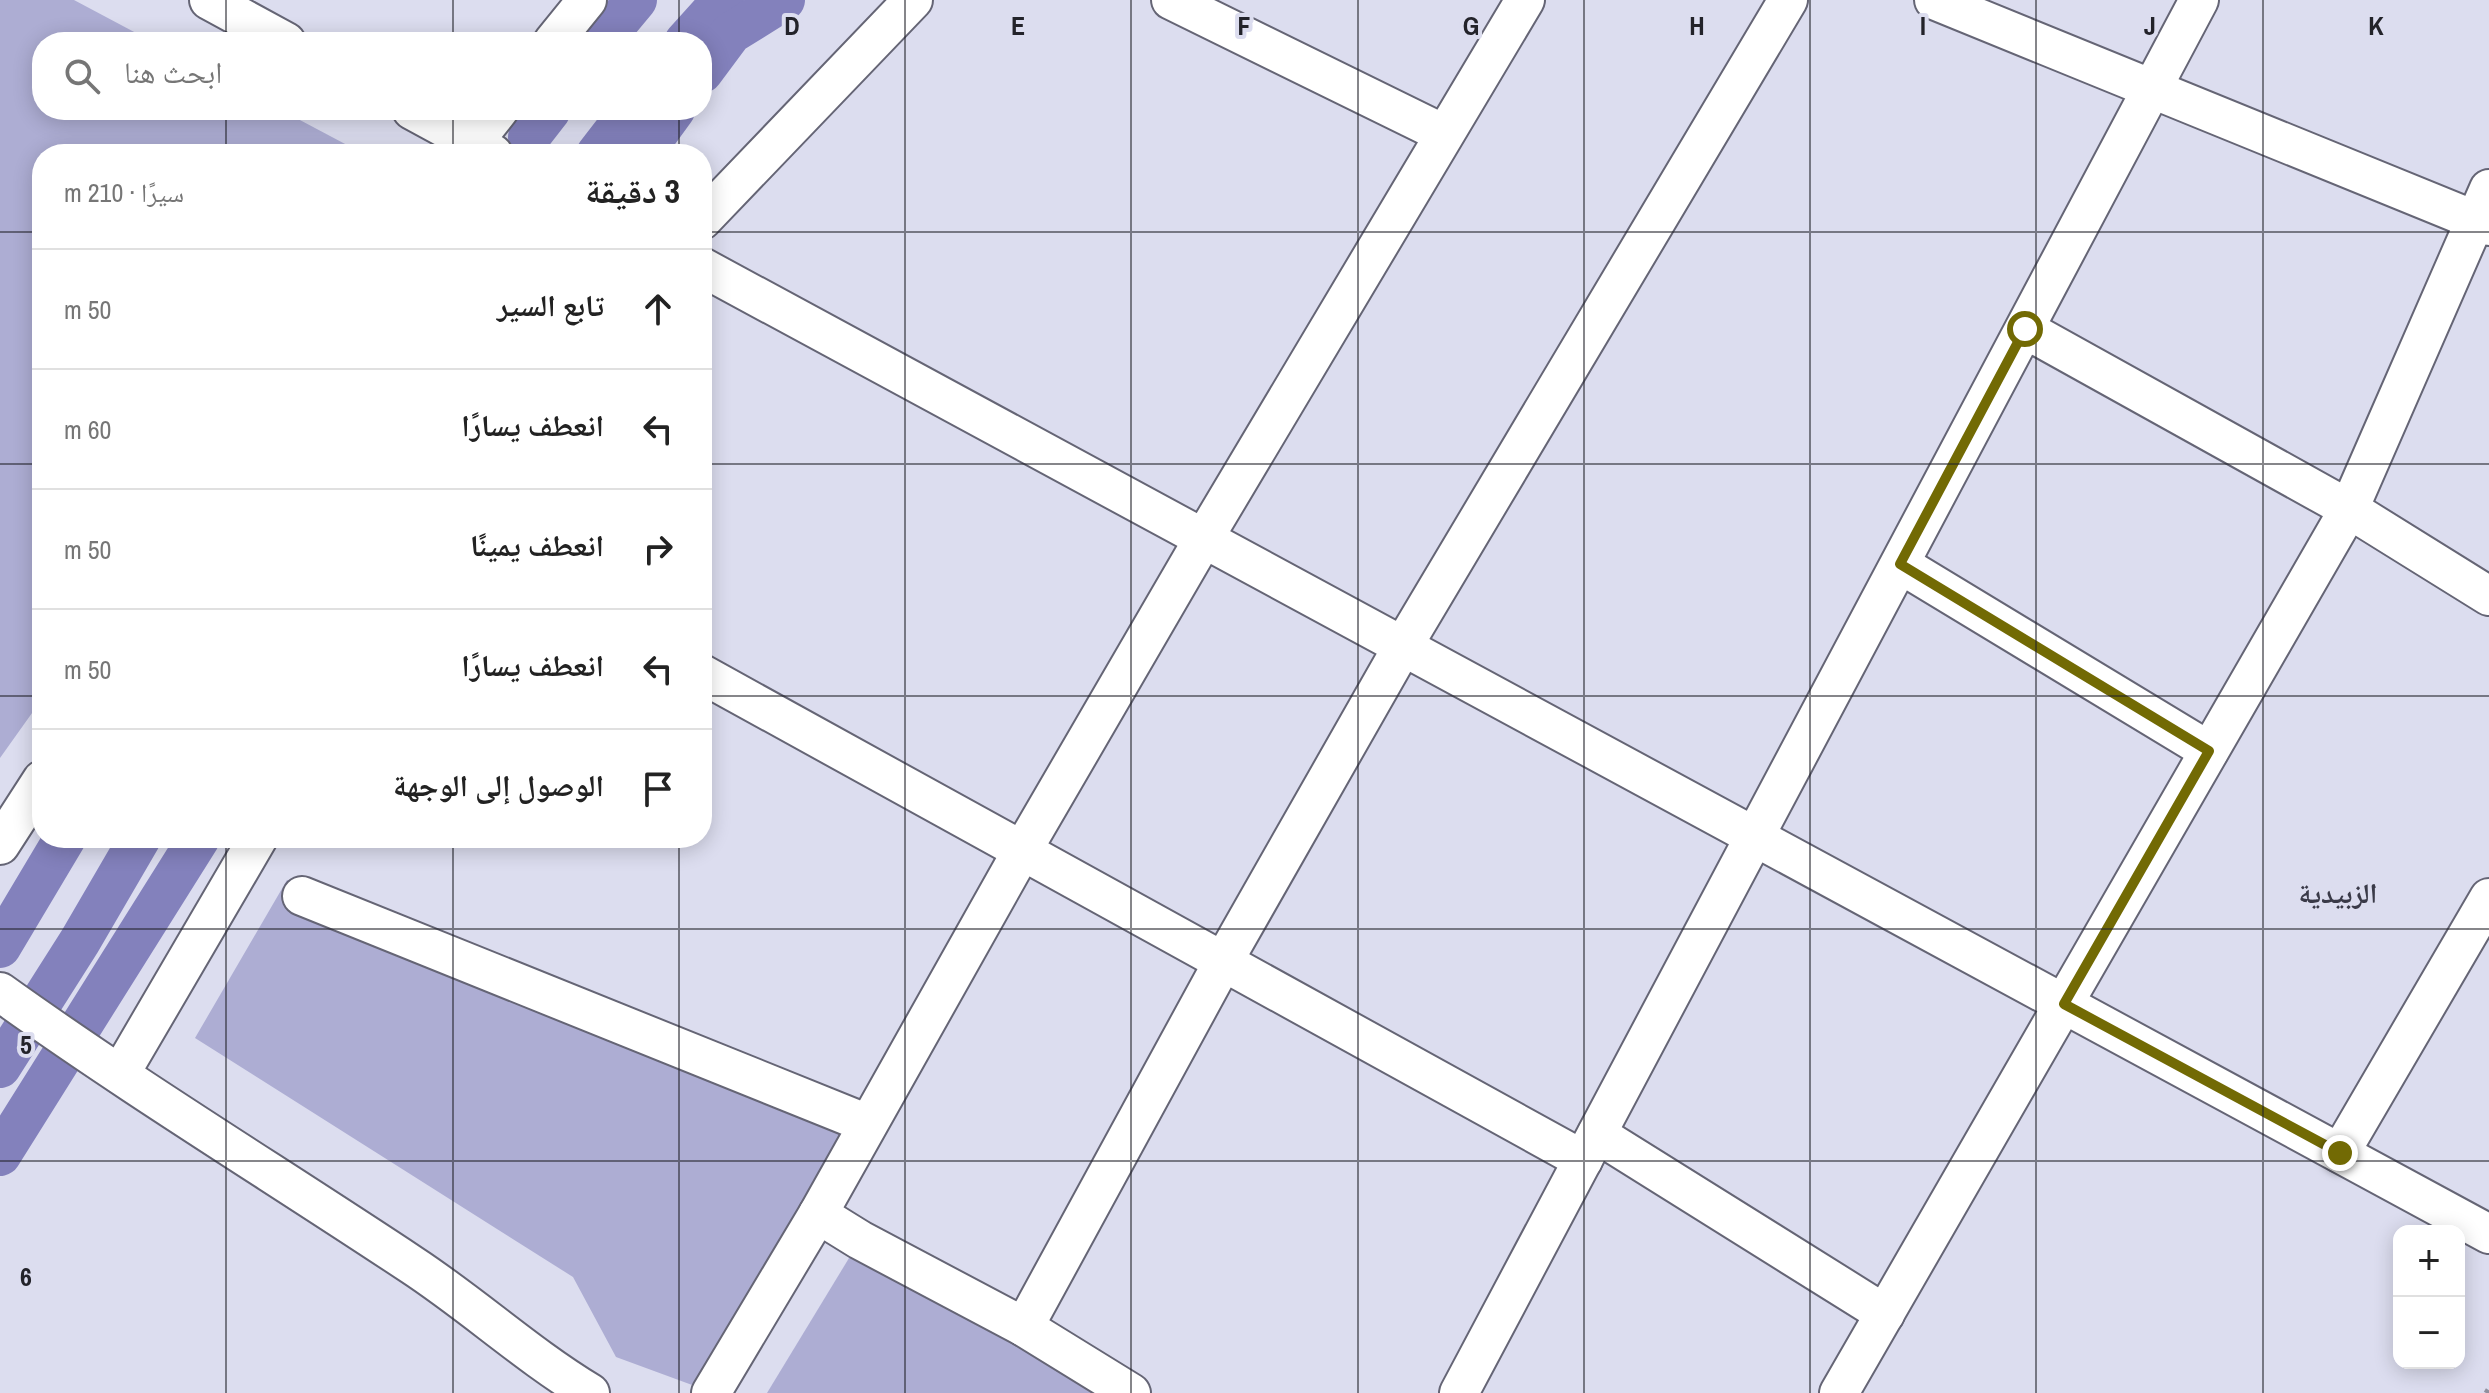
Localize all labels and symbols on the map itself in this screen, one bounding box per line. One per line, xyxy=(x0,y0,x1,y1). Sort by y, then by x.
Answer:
text: D xyxy=(784,8,800,43)
text: E xyxy=(1011,8,1025,43)
text: F xyxy=(1237,8,1251,43)
text: G xyxy=(1463,8,1479,43)
text: H xyxy=(1689,8,1705,43)
text: I xyxy=(1920,8,1926,43)
text: J xyxy=(2144,8,2156,43)
text: K xyxy=(2368,8,2384,43)
route start xyxy=(2007,311,2043,347)
district label: الزبيدية xyxy=(2298,874,2378,912)
text: 5 xyxy=(20,1027,32,1062)
route end xyxy=(2322,1135,2358,1171)
text: 6 xyxy=(20,1259,32,1294)

